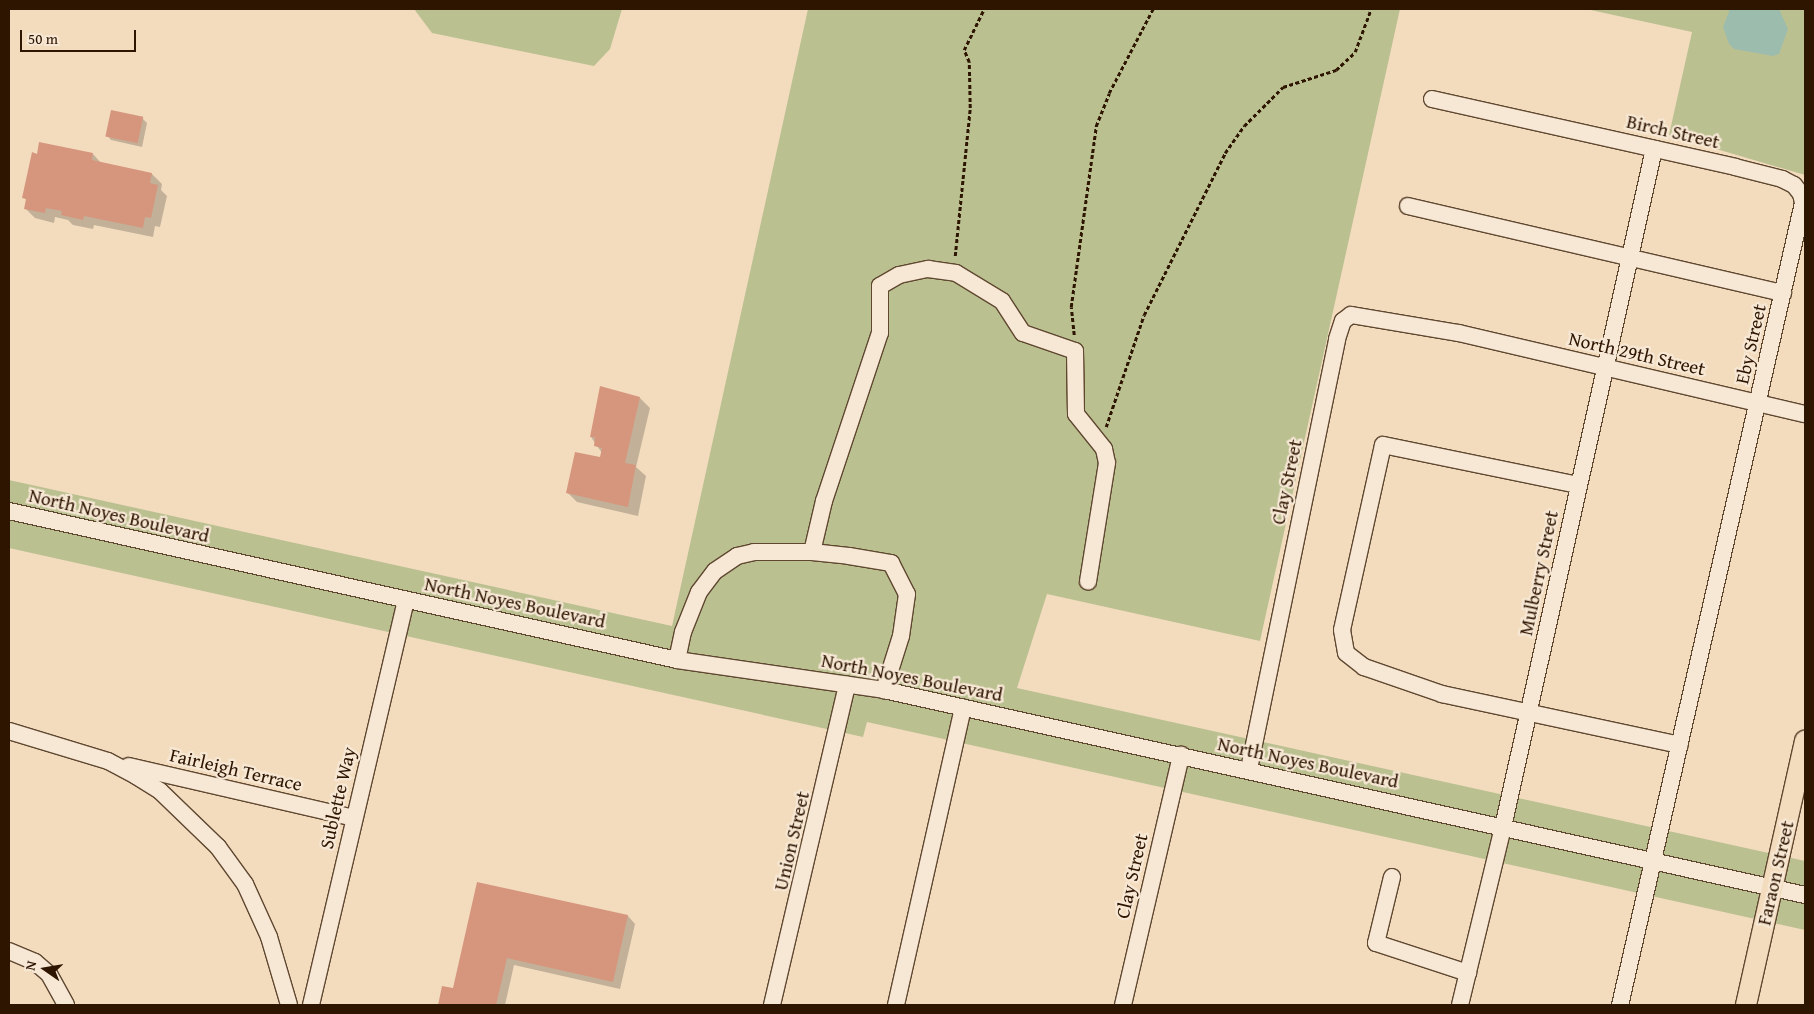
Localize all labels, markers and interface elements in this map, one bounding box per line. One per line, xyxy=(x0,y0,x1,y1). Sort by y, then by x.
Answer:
scale bar xyxy=(22,20,139,52)
text: 50 m xyxy=(28,28,58,49)
street label: Birch Street xyxy=(1624,110,1722,154)
street label: Eby Street xyxy=(1731,302,1771,386)
street label: North 29th Street xyxy=(1567,327,1707,381)
street label: Clay Street xyxy=(1267,437,1307,527)
street label: North Noyes Boulevard xyxy=(27,484,211,548)
street label: Mulberry Street xyxy=(1515,508,1563,638)
street label: North Noyes Boulevard xyxy=(423,573,607,633)
street label: North Noyes Boulevard xyxy=(819,649,1005,707)
street label: North Noyes Boulevard xyxy=(1216,733,1400,793)
street label: Fairleigh Terrace xyxy=(168,744,304,796)
street label: Sublette Way xyxy=(315,745,361,851)
street label: Union Street xyxy=(770,789,814,893)
street label: Faraon Street xyxy=(1753,818,1799,928)
street label: Clay Street xyxy=(1111,831,1153,921)
north arrow xyxy=(20,944,70,994)
text: N xyxy=(20,959,41,972)

